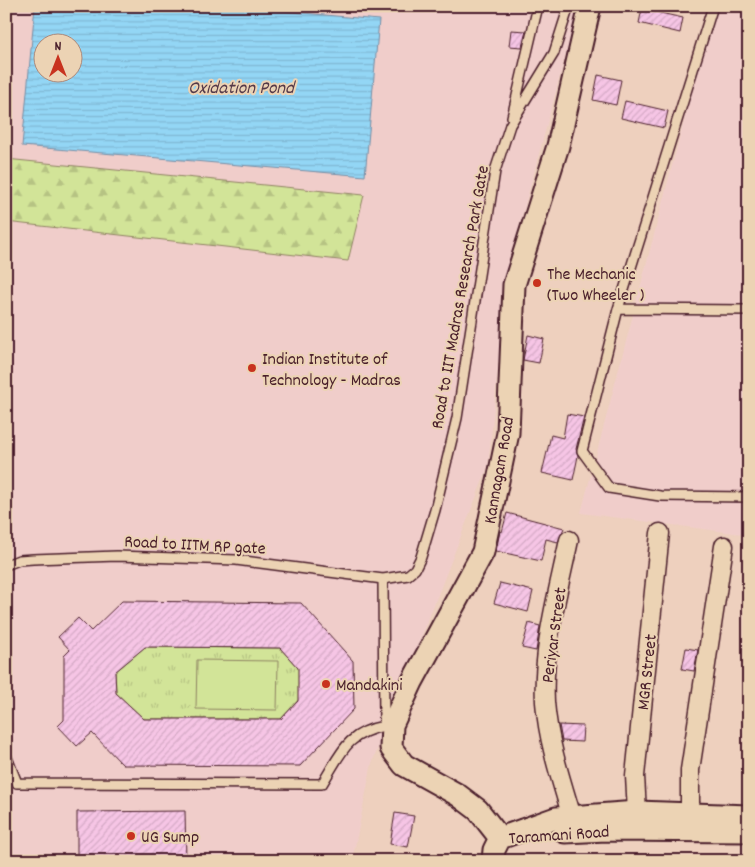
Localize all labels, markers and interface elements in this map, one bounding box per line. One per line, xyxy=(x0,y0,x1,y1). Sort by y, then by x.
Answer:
north arrow xyxy=(32,32,82,82)
text: N xyxy=(55,37,62,57)
water label: Oxidation Pond xyxy=(188,76,296,103)
street label: Road to IIT Madras Research Park Gate xyxy=(426,164,497,431)
place label: The Mechanic (Two Wheeler ) xyxy=(547,263,644,309)
marker: The Mechanic (Two Wheeler ) xyxy=(531,277,543,289)
place label: Indian Institute of Technology - Madras xyxy=(262,348,401,394)
marker: Indian Institute of Technology - Madras xyxy=(246,362,258,374)
street label: Kannagam Road xyxy=(479,415,522,526)
street label: Road to IITM RP gate xyxy=(124,530,266,563)
street label: Periyar Street xyxy=(536,586,575,685)
street label: MGR Street xyxy=(632,633,665,711)
place label: Mandakini xyxy=(336,674,402,699)
marker: Mandakini xyxy=(320,678,332,690)
street label: Taramani Road xyxy=(508,821,610,852)
place label: UG Sump xyxy=(141,826,199,851)
marker: UG Sump xyxy=(125,830,137,842)

